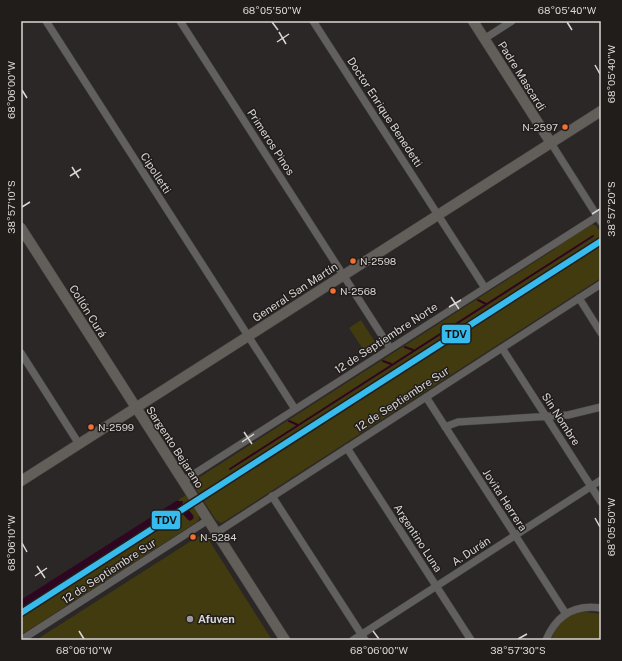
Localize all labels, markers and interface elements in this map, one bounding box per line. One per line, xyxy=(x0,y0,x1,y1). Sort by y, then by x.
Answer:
text: 68°05'50"W xyxy=(243,4,302,16)
text: 68°05'40"W xyxy=(538,4,597,16)
street label: Padre Mascardi xyxy=(496,39,548,113)
text: 68°05'40"W xyxy=(605,44,617,103)
street label: Doctor Enrique Benedetti xyxy=(345,55,425,169)
text: 68°06'00"W xyxy=(5,61,17,119)
street label: Primeros Pinos xyxy=(245,107,297,178)
place label: N-2597 xyxy=(522,121,558,133)
marker: N-2597 xyxy=(560,122,570,132)
street label: Cipolletti xyxy=(138,150,174,196)
text: 38°57'10"S xyxy=(5,180,17,234)
text: 38°57'20"S xyxy=(605,181,617,237)
place label: N-2598 xyxy=(360,255,396,267)
marker: N-2598 xyxy=(348,256,358,266)
street label: General San Martín xyxy=(250,260,340,324)
street label: Collón Curá xyxy=(67,283,109,339)
place label: N-2568 xyxy=(340,285,376,297)
marker: N-2568 xyxy=(328,286,338,296)
street label: 12 de Septiembre Norte xyxy=(332,300,440,376)
line badge: TDV xyxy=(441,324,471,344)
text: TDV xyxy=(445,328,467,340)
street label: 12 de Septiembre Sur xyxy=(353,364,451,434)
street label: Sin Nombre xyxy=(540,391,582,447)
street label: Sargento Bejarano xyxy=(144,404,206,490)
place label: N-2599 xyxy=(98,421,134,433)
marker: N-2599 xyxy=(86,422,96,432)
street label: Jovita Herrera xyxy=(481,467,529,533)
text: 68°05'50"W xyxy=(605,497,617,556)
street label: Argentino Luna xyxy=(392,502,444,574)
line badge: TDV xyxy=(151,510,181,530)
text: TDV xyxy=(155,514,177,526)
text: 68°06'10"W xyxy=(5,515,17,571)
place label: N-5284 xyxy=(200,531,236,543)
marker: N-5284 xyxy=(188,532,198,542)
street label: A. Durán xyxy=(449,534,493,568)
street label: 12 de Septiembre Sur xyxy=(60,536,158,606)
place label: Afuven xyxy=(198,613,235,625)
marker: Afuven xyxy=(185,614,195,624)
text: 68°06'10"W xyxy=(56,644,112,656)
text: 68°06'00"W xyxy=(350,644,408,656)
text: 38°57'30"S xyxy=(490,644,546,656)

